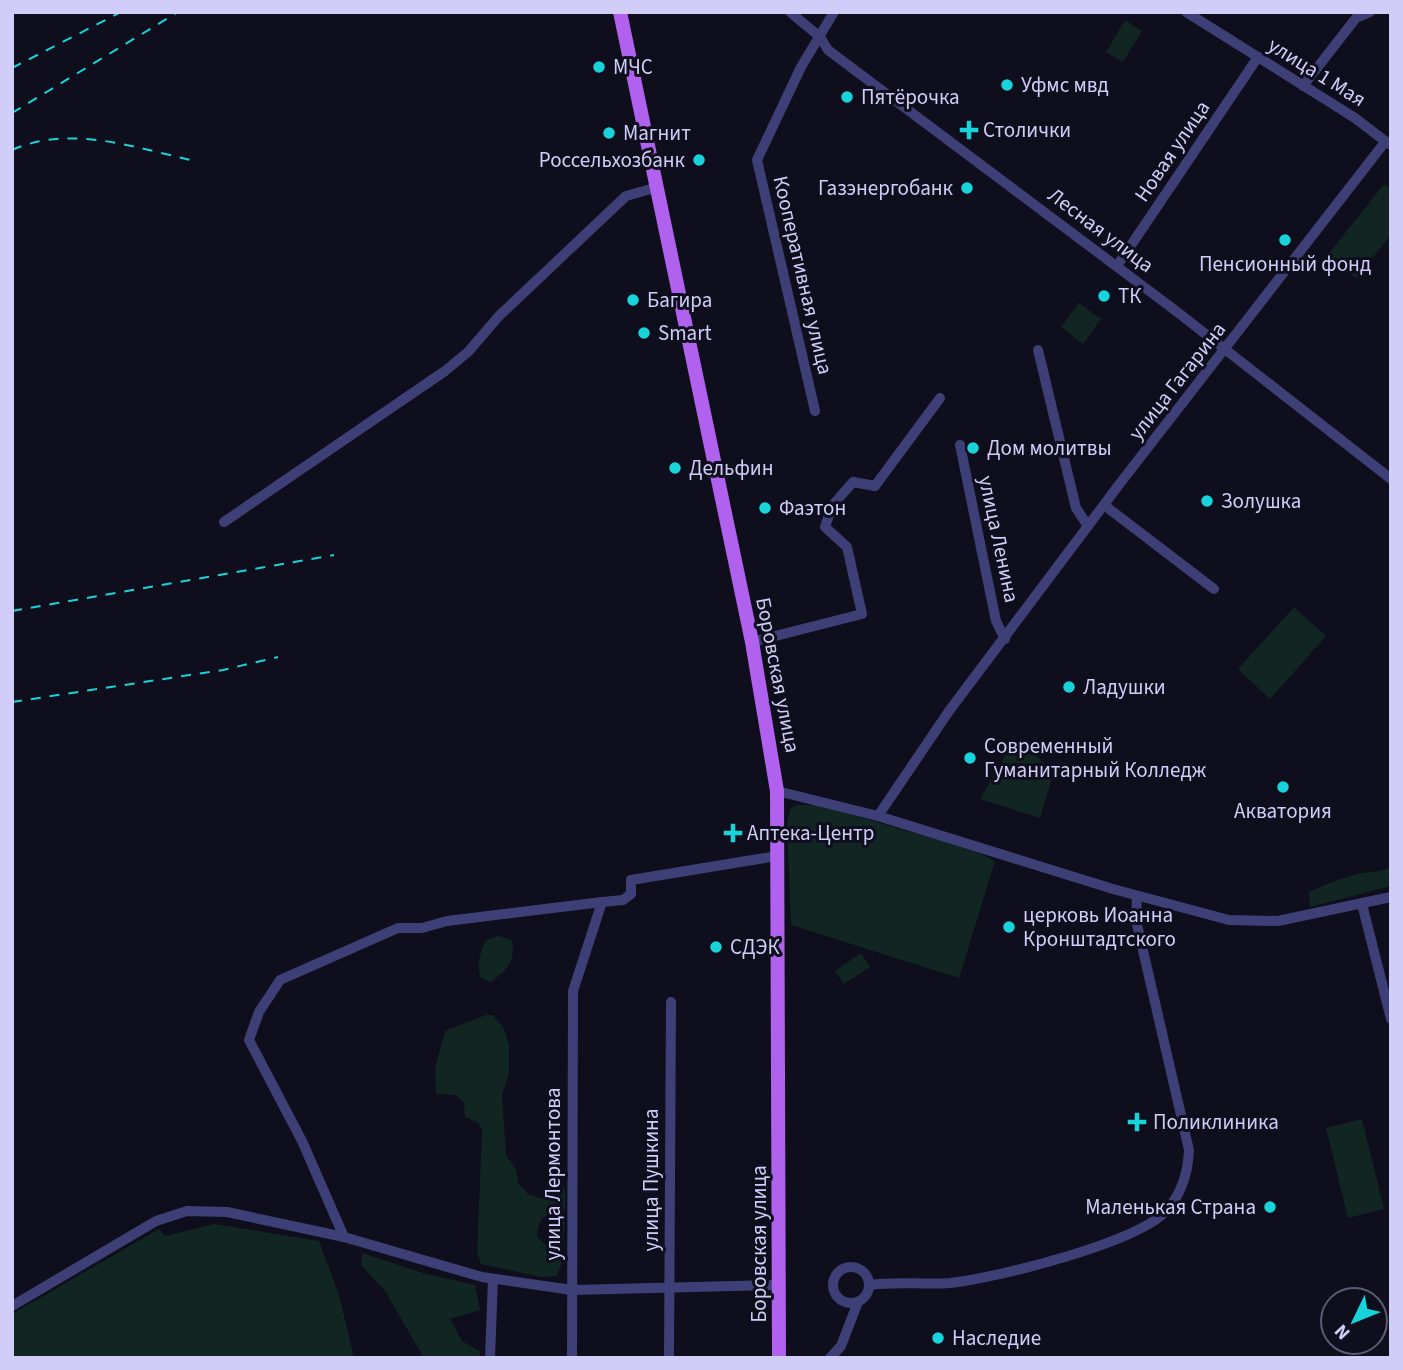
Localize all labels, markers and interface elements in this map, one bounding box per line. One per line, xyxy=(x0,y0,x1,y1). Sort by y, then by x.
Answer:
street label: улица 1 Мая xyxy=(1262,30,1372,114)
place label: МЧС xyxy=(613,52,653,82)
marker: МЧС xyxy=(591,59,607,75)
place label: Уфмс мвд xyxy=(1021,70,1109,100)
marker: Уфмс мвд xyxy=(999,77,1015,93)
place label: Пятёрочка xyxy=(861,82,960,112)
marker: Пятёрочка xyxy=(839,89,855,105)
street label: Новая улица xyxy=(1127,94,1217,208)
place label: Столички xyxy=(983,115,1071,145)
place label: Магнит xyxy=(623,118,691,148)
marker: Столички xyxy=(961,122,977,138)
marker: Магнит xyxy=(601,125,617,141)
place label: Россельхозбанк xyxy=(539,145,686,175)
marker: Россельхозбанк xyxy=(691,152,707,168)
street label: Кооперативная улица xyxy=(766,173,840,377)
place label: Газэнергобанк xyxy=(818,173,954,203)
marker: Газэнергобанк xyxy=(959,180,975,196)
street label: Лесная улица xyxy=(1042,180,1160,280)
marker: Пенсионный фонд xyxy=(1277,232,1293,248)
place label: Пенсионный фонд xyxy=(1199,249,1371,279)
place label: ТК xyxy=(1118,281,1142,311)
place label: Багира xyxy=(647,285,712,315)
marker: ТК xyxy=(1096,288,1112,304)
marker: Багира xyxy=(625,292,641,308)
street label: улица Гагарина xyxy=(1121,316,1233,446)
place label: Smart xyxy=(658,318,712,348)
marker: Smart xyxy=(636,325,652,341)
place label: Дом молитвы xyxy=(987,433,1112,463)
marker: Дом молитвы xyxy=(965,440,981,456)
place label: Дельфин xyxy=(689,453,774,483)
marker: Дельфин xyxy=(667,460,683,476)
street label: улица Ленина xyxy=(971,473,1027,605)
place label: Золушка xyxy=(1221,486,1301,516)
place label: Фаэтон xyxy=(779,493,846,523)
marker: Золушка xyxy=(1199,493,1215,509)
marker: Фаэтон xyxy=(757,500,773,516)
street label: Боровская улица xyxy=(748,595,808,755)
place label: Ладушки xyxy=(1083,672,1166,702)
marker: Ладушки xyxy=(1061,679,1077,695)
place label: Современный Гуманитарный Колледж xyxy=(984,731,1207,785)
marker: Современный Гуманитарный Колледж xyxy=(962,750,978,766)
marker: Акватория xyxy=(1275,779,1291,795)
place label: Акватория xyxy=(1234,796,1332,826)
place label: Аптека-Центр xyxy=(747,818,874,848)
marker: Аптека-Центр xyxy=(725,825,741,841)
place label: церковь Иоанна Кронштадтского xyxy=(1023,900,1176,954)
marker: церковь Иоанна Кронштадтского xyxy=(1001,919,1017,935)
place label: СДЭК xyxy=(730,932,780,962)
marker: СДЭК xyxy=(708,939,724,955)
street label: улица Лермонтова xyxy=(538,1087,568,1261)
place label: Поликлиника xyxy=(1153,1107,1279,1137)
street label: улица Пушкина xyxy=(636,1109,666,1251)
marker: Поликлиника xyxy=(1127,1112,1147,1132)
street label: Боровская улица xyxy=(744,1165,774,1323)
place label: Маленькая Страна xyxy=(1085,1192,1256,1222)
marker: Маленькая Страна xyxy=(1262,1199,1278,1215)
north arrow xyxy=(1319,1286,1389,1356)
text: N xyxy=(1328,1318,1357,1345)
place label: Наследие xyxy=(952,1323,1041,1353)
marker: Наследие xyxy=(930,1330,946,1346)

